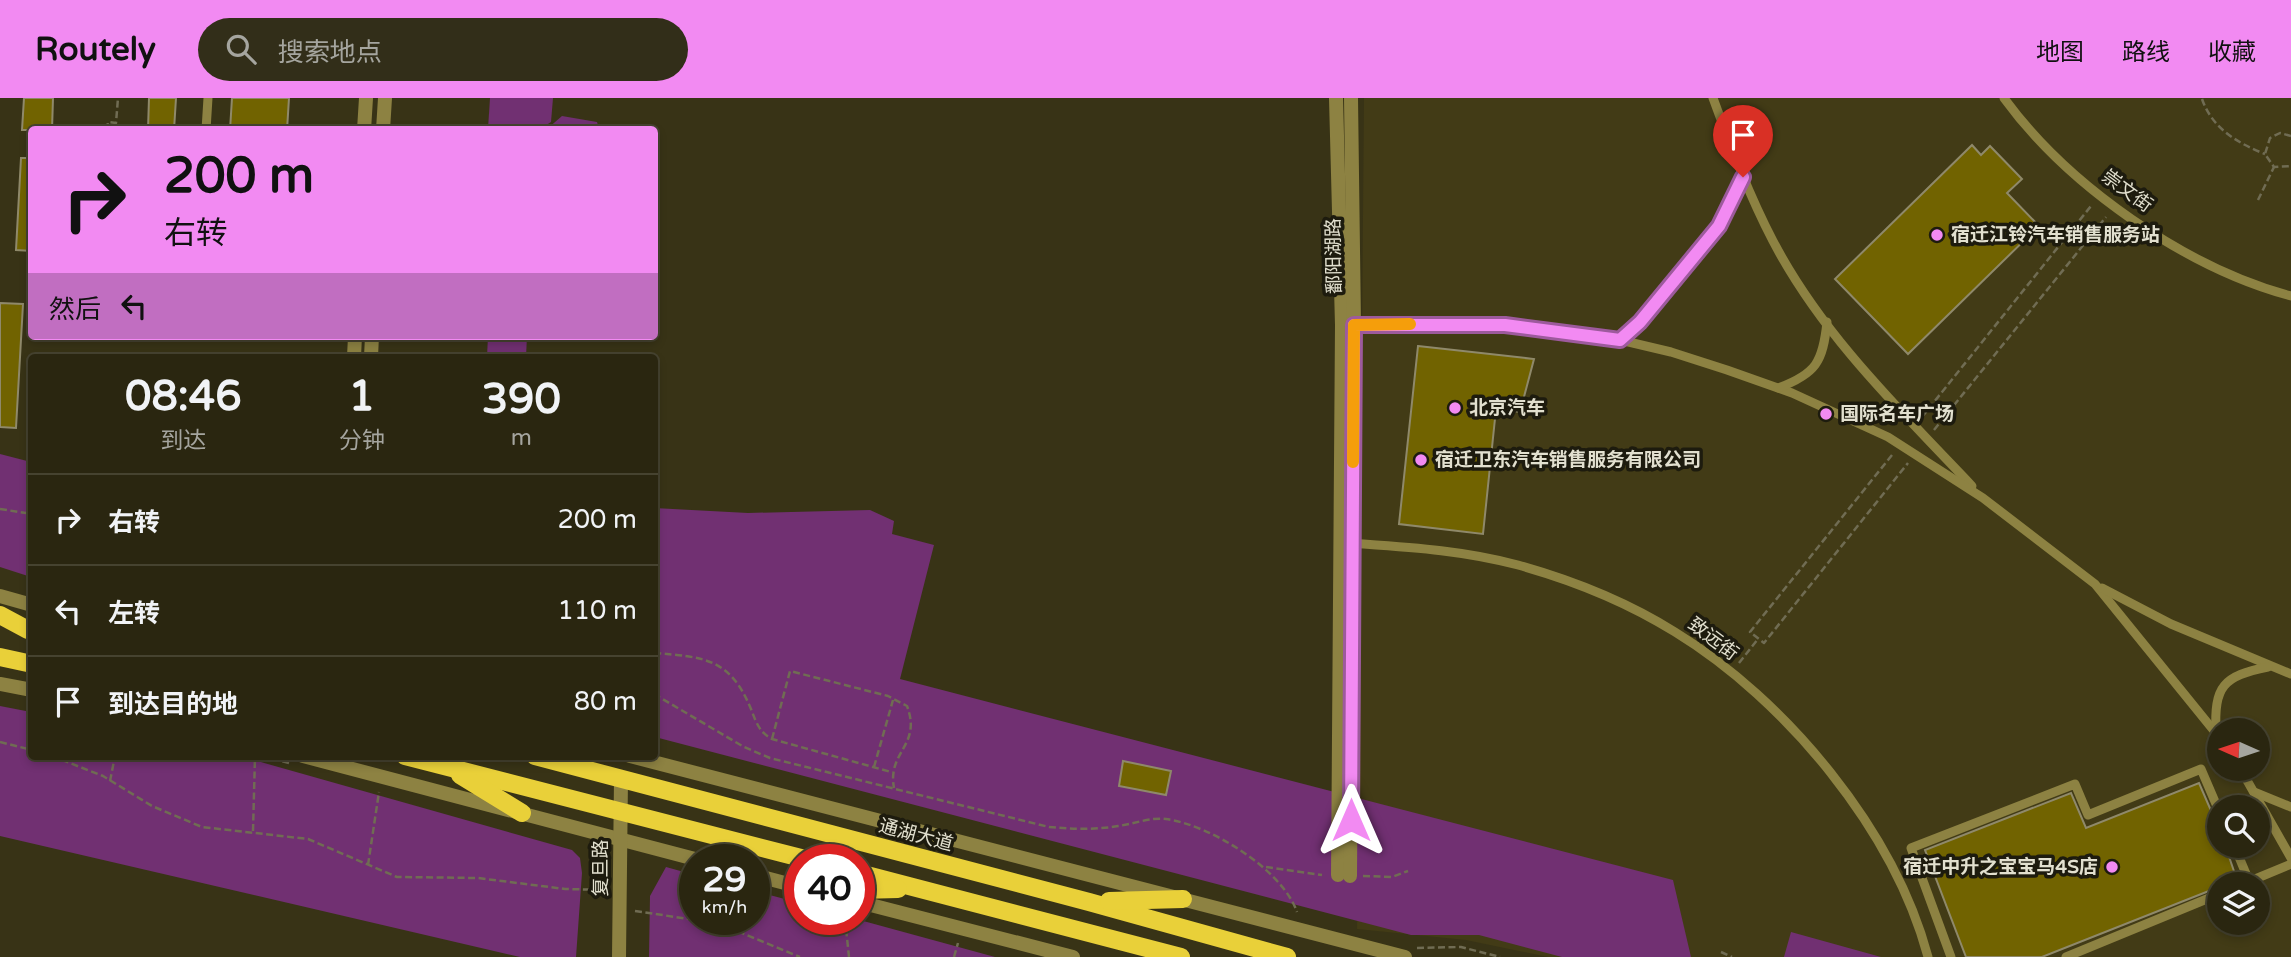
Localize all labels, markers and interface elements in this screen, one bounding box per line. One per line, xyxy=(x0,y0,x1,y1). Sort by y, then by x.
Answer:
search box xyxy=(198,18,688,81)
text: Routely xyxy=(35,30,156,69)
icon: search xyxy=(222,30,260,68)
text: 搜索地点 xyxy=(278,37,382,68)
text: 地图 xyxy=(2036,38,2084,67)
text: 路线 xyxy=(2122,38,2170,67)
text: 收藏 xyxy=(2208,38,2256,67)
pin xyxy=(1713,105,1773,177)
icon: arrive xyxy=(1724,116,1762,154)
text: 200 m xyxy=(164,147,314,206)
icon: right xyxy=(49,154,140,245)
street label: 崇文街 xyxy=(2097,165,2157,217)
text: 右转 xyxy=(164,215,228,253)
street label: 鄱阳湖路 xyxy=(1322,218,1346,294)
place label: 宿迁江铃汽车销售服务站 xyxy=(1951,224,2160,246)
marker: 宿迁江铃汽车销售服务站 xyxy=(1929,227,1945,243)
icon: left xyxy=(115,287,153,325)
text: 然后 xyxy=(49,294,101,325)
text: 08:46 xyxy=(125,371,242,422)
text: 1 xyxy=(348,371,375,422)
text: 390 xyxy=(482,374,561,425)
place label: 北京汽车 xyxy=(1469,397,1545,419)
marker: 北京汽车 xyxy=(1447,400,1463,416)
place label: 国际名车广场 xyxy=(1840,403,1954,425)
marker: 国际名车广场 xyxy=(1818,406,1834,422)
text: m xyxy=(511,424,532,452)
text: 到达 xyxy=(160,427,206,455)
text: 分钟 xyxy=(339,427,385,455)
place label: 宿迁卫东汽车销售服务有限公司 xyxy=(1435,449,1701,471)
marker: 宿迁卫东汽车销售服务有限公司 xyxy=(1413,452,1429,468)
icon: right xyxy=(49,501,87,539)
text: 200 m xyxy=(557,504,637,535)
text: 右转 xyxy=(108,507,160,538)
icon: left xyxy=(49,592,87,630)
text: 110 m xyxy=(557,595,637,626)
text: 左转 xyxy=(108,598,160,629)
street label: 致远街 xyxy=(1684,613,1742,665)
icon: arrive xyxy=(49,683,87,721)
text: 80 m xyxy=(574,686,637,717)
text: 到达目的地 xyxy=(108,689,238,720)
north arrow xyxy=(2207,718,2270,780)
map controls xyxy=(2207,718,2270,935)
position arrow xyxy=(1314,783,1388,857)
button: search xyxy=(2207,795,2270,858)
street label: 通湖大道 xyxy=(876,815,956,855)
street label: 复旦路 xyxy=(590,839,612,897)
speed limit sign: 40 xyxy=(784,844,875,935)
place label: 宿迁中升之宝宝马4S店 xyxy=(1903,856,2098,878)
text: 29 xyxy=(703,859,746,901)
marker: 宿迁中升之宝宝马4S店 xyxy=(2104,859,2120,875)
button: layers xyxy=(2207,872,2270,935)
text: km/h xyxy=(702,896,747,918)

